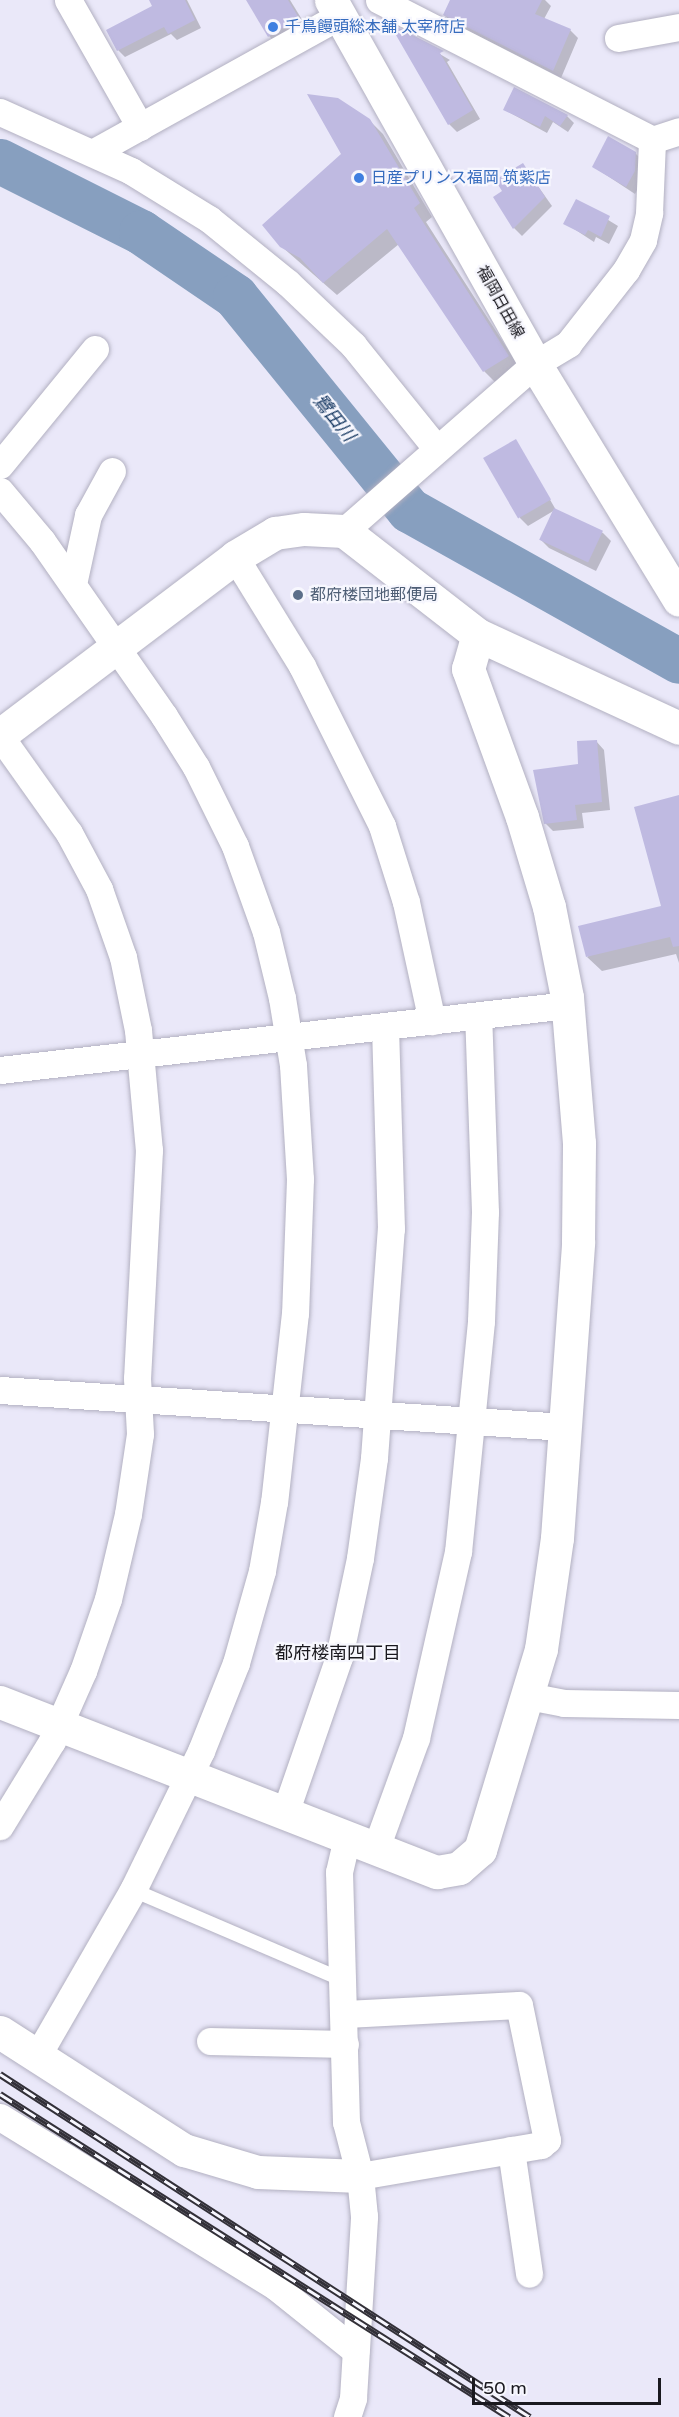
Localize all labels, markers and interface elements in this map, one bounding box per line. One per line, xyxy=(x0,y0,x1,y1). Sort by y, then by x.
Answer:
place label: 千鳥饅頭総本舗 太宰府店 xyxy=(285,17,465,37)
marker: 千鳥饅頭総本舗 太宰府店 xyxy=(266,20,280,34)
place label: 日産プリンス福岡 筑紫店 xyxy=(371,168,551,188)
marker: 日産プリンス福岡 筑紫店 xyxy=(352,171,366,185)
street label: 福岡日田線 xyxy=(472,262,528,342)
water label: 鷺田川 xyxy=(309,390,359,446)
place label: 都府楼団地郵便局 xyxy=(310,585,438,605)
marker: 都府楼団地郵便局 xyxy=(291,588,305,602)
district label: 都府楼南四丁目 xyxy=(275,1642,401,1664)
scale bar xyxy=(475,2366,664,2404)
text: 50 m xyxy=(483,2377,527,2399)

